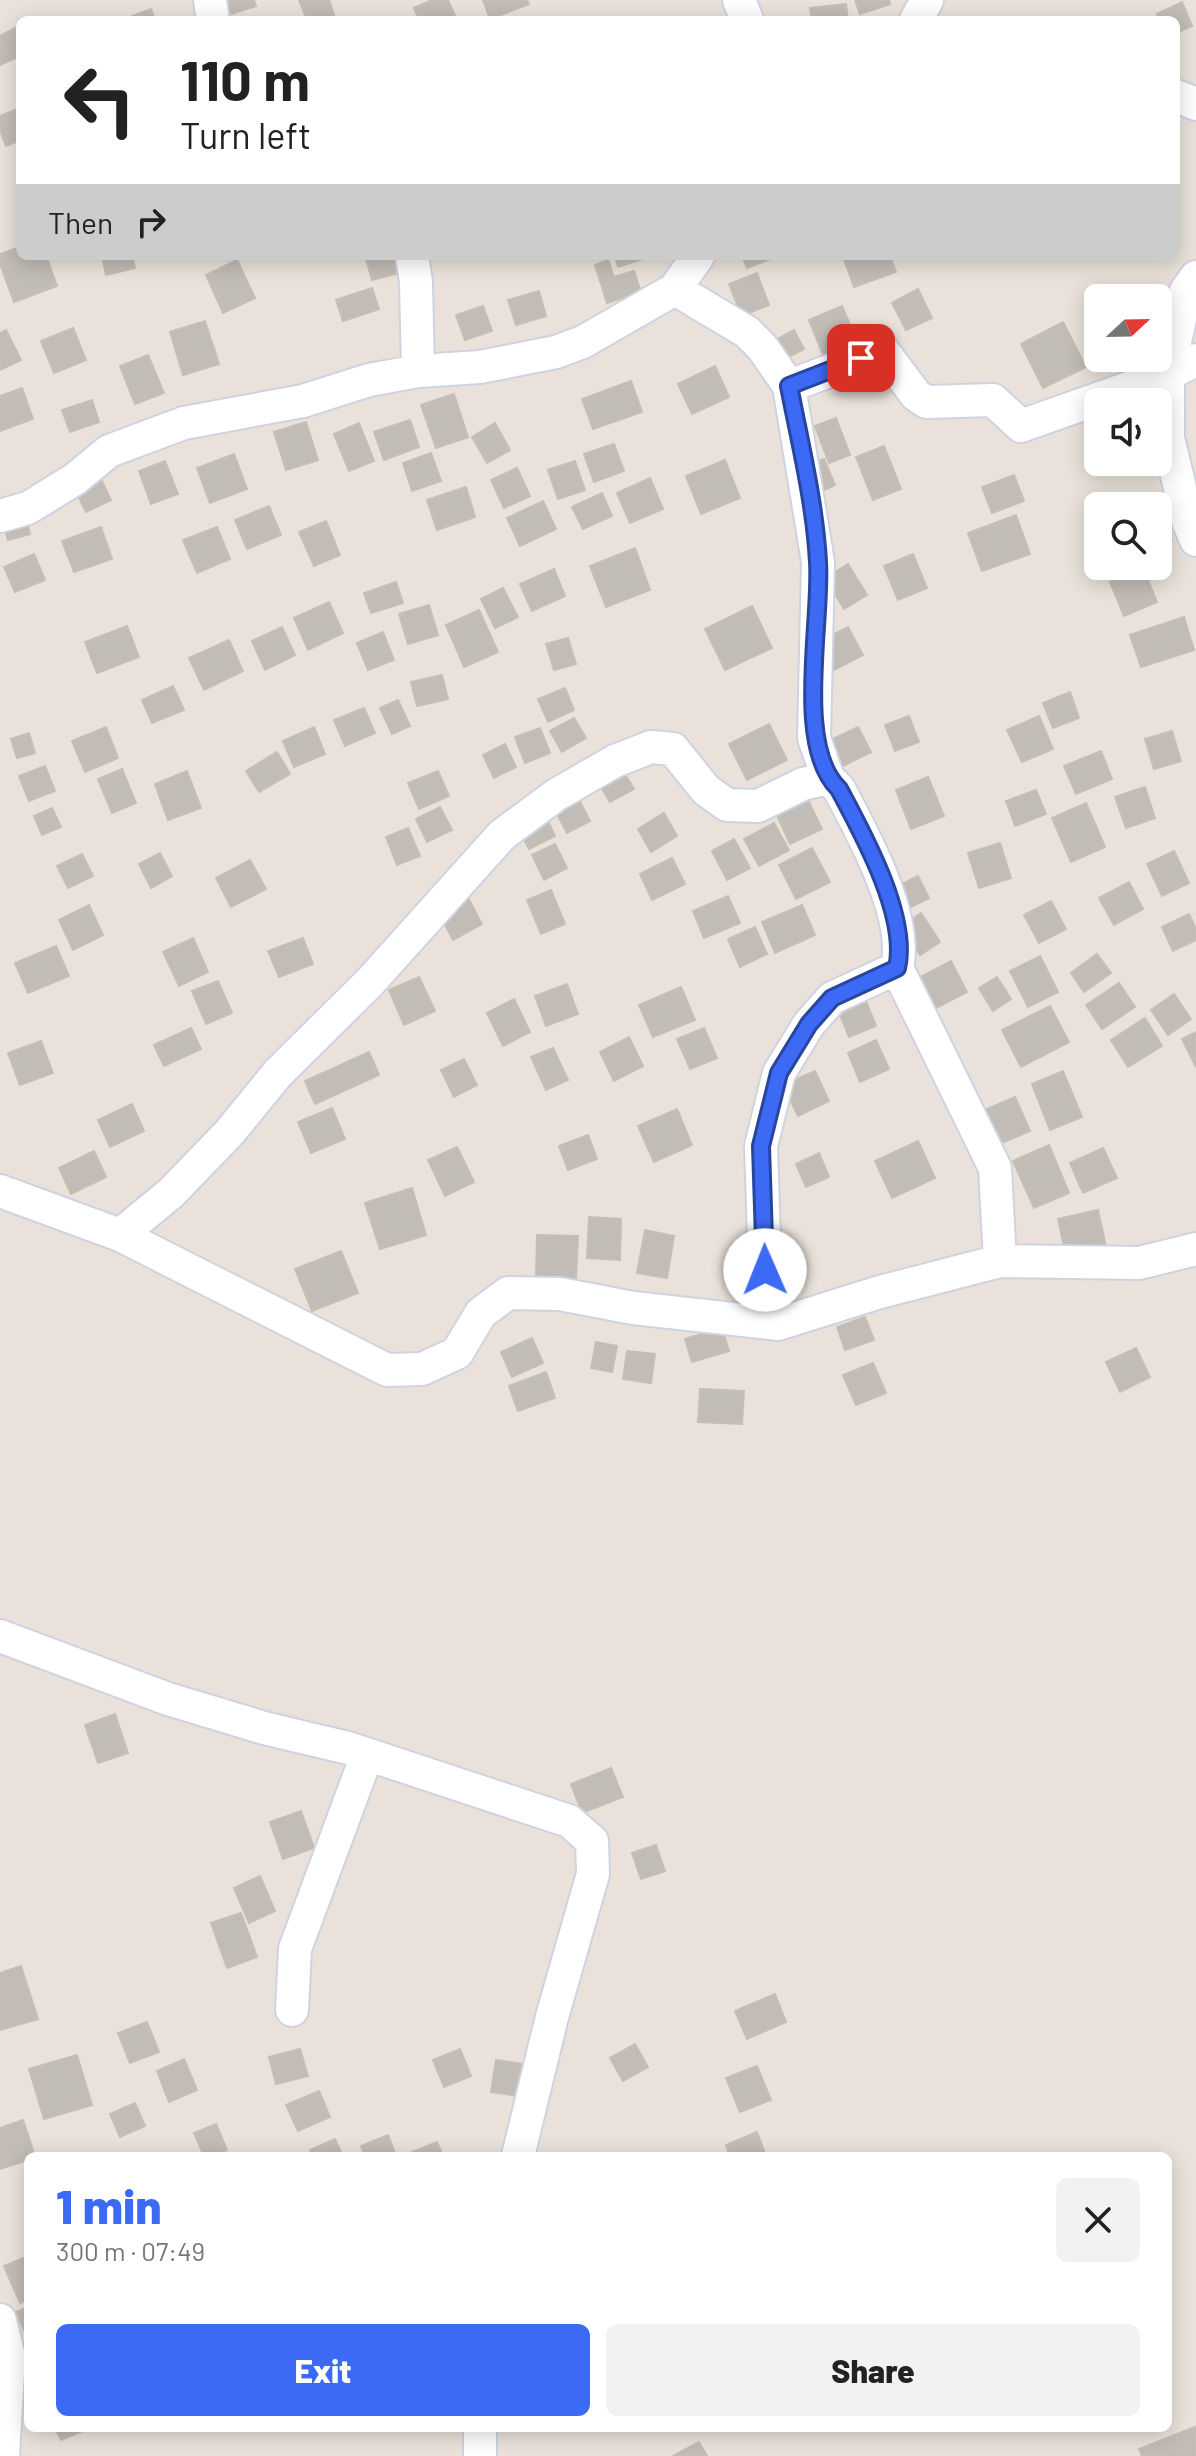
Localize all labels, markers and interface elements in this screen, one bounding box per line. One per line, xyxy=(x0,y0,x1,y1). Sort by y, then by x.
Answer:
text: 110 m xyxy=(180,45,310,112)
icon: left xyxy=(48,48,152,152)
text: Turn left xyxy=(180,113,311,156)
icon: right xyxy=(129,200,173,244)
text: Then xyxy=(48,204,113,240)
north arrow xyxy=(1084,284,1172,372)
map controls xyxy=(1084,284,1172,580)
pin xyxy=(827,324,895,392)
icon: arrive xyxy=(839,336,883,380)
button: sound xyxy=(1084,388,1172,476)
button: search xyxy=(1084,492,1172,580)
position arrow xyxy=(723,1228,807,1312)
text: 1 min xyxy=(56,2176,162,2234)
button: close xyxy=(1056,2178,1140,2262)
text: 300 m · 07:49 xyxy=(56,2235,205,2266)
button: Exit xyxy=(56,2324,590,2416)
button: Share xyxy=(606,2324,1140,2416)

